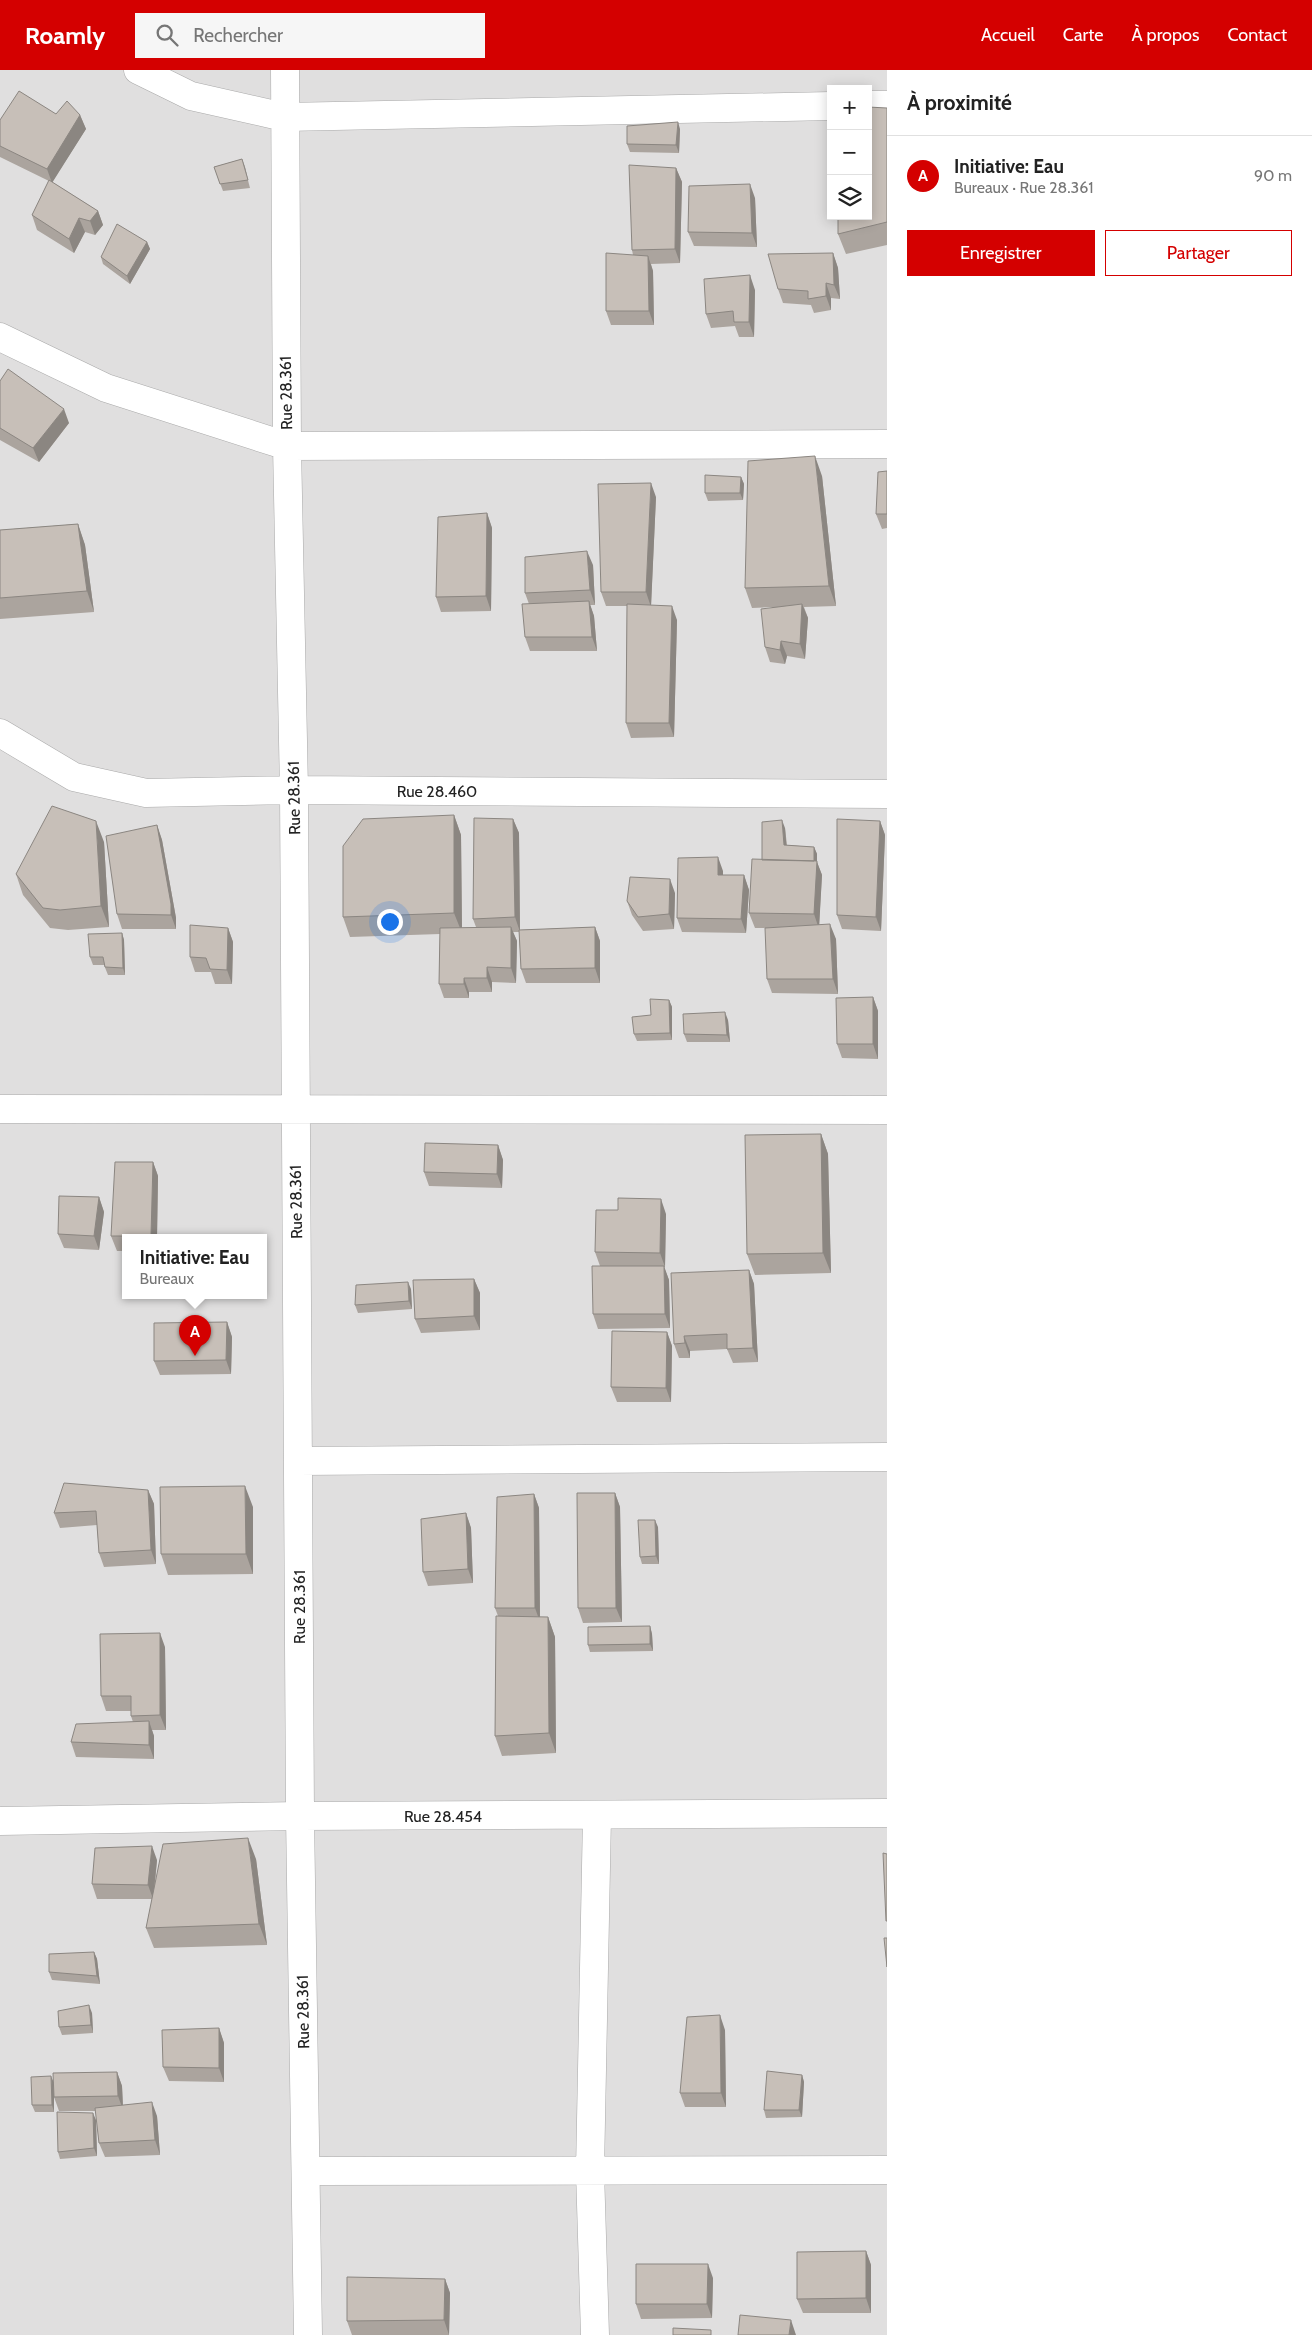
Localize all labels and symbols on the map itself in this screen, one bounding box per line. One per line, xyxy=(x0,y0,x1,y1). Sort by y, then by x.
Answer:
street label: Rue 28.361 xyxy=(276,356,296,430)
street label: Rue 28.361 xyxy=(284,761,304,835)
street label: Rue 28.460 xyxy=(397,782,477,801)
your location xyxy=(377,909,403,935)
street label: Rue 28.361 xyxy=(286,1165,306,1239)
pin: A xyxy=(179,1315,211,1356)
street label: Rue 28.361 xyxy=(290,1570,309,1644)
street label: Rue 28.454 xyxy=(404,1807,482,1826)
street label: Rue 28.361 xyxy=(293,1975,313,2049)

